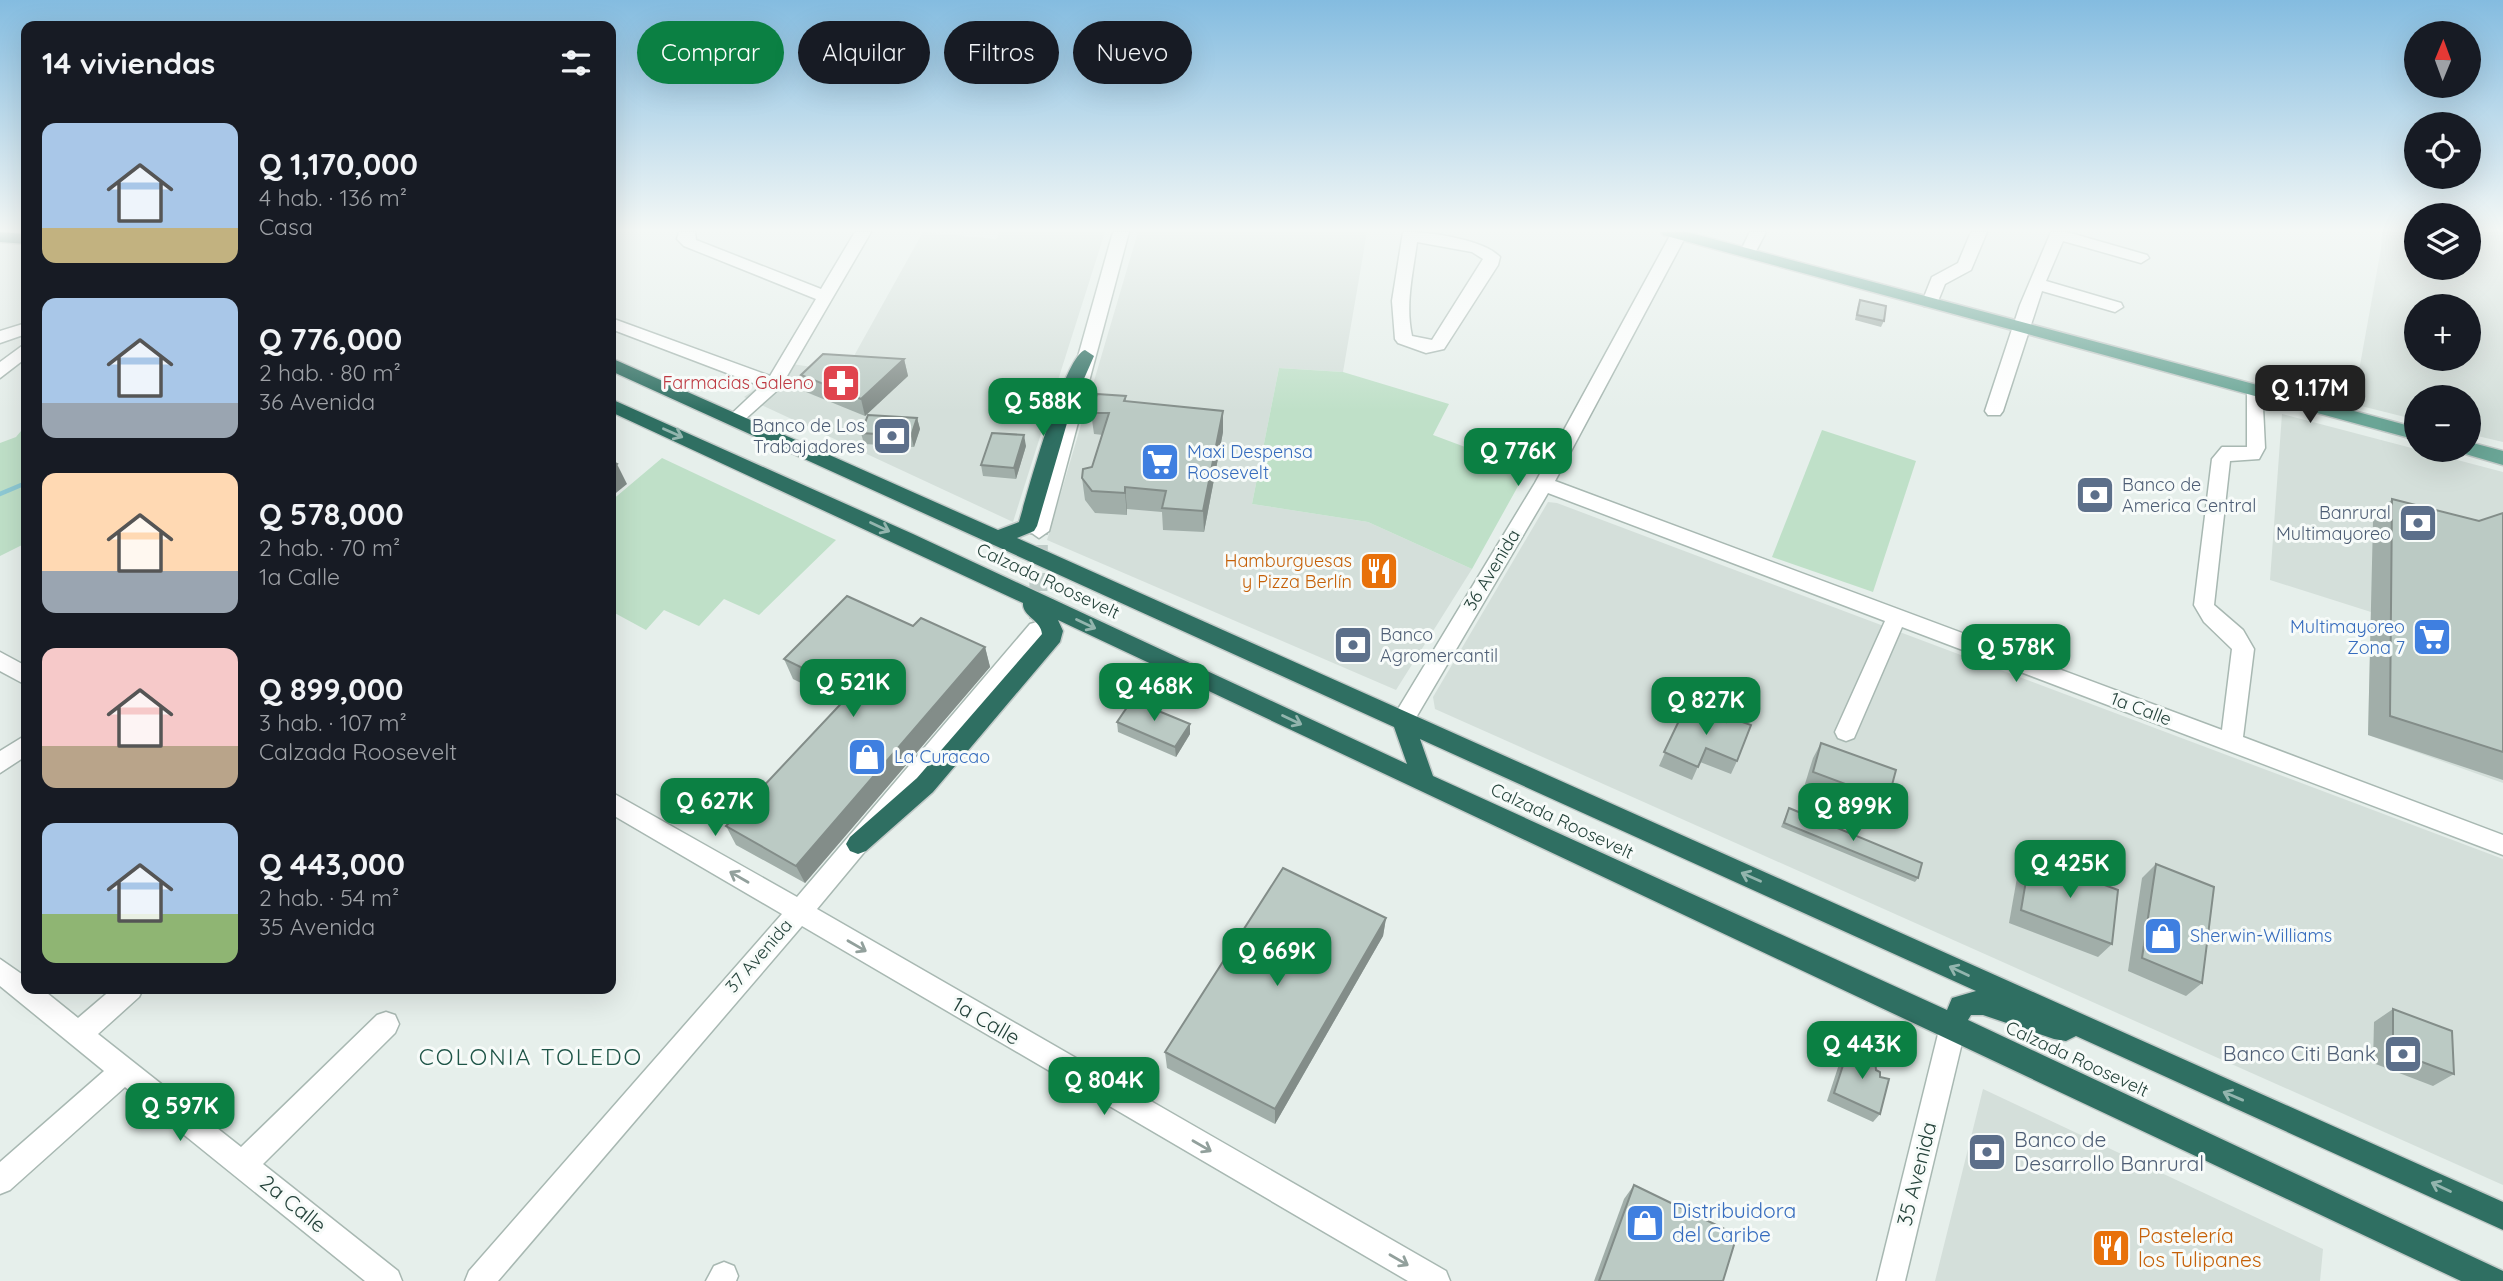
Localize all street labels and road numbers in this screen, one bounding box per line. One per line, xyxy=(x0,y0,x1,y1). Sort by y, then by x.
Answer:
street label: 36 Avenida xyxy=(1458,525,1525,615)
street label: Calzada Roosevelt xyxy=(973,537,1123,624)
street label: 1a Calle xyxy=(2107,686,2175,731)
street label: Calzada Roosevelt xyxy=(1487,777,1637,864)
street label: 37 Avenida xyxy=(720,914,797,997)
street label: 1a Calle xyxy=(948,990,1025,1050)
street label: Calzada Roosevelt xyxy=(2002,1015,2152,1102)
street label: 35 Avenida xyxy=(1891,1119,1941,1228)
street label: 2a Calle xyxy=(255,1169,332,1238)

